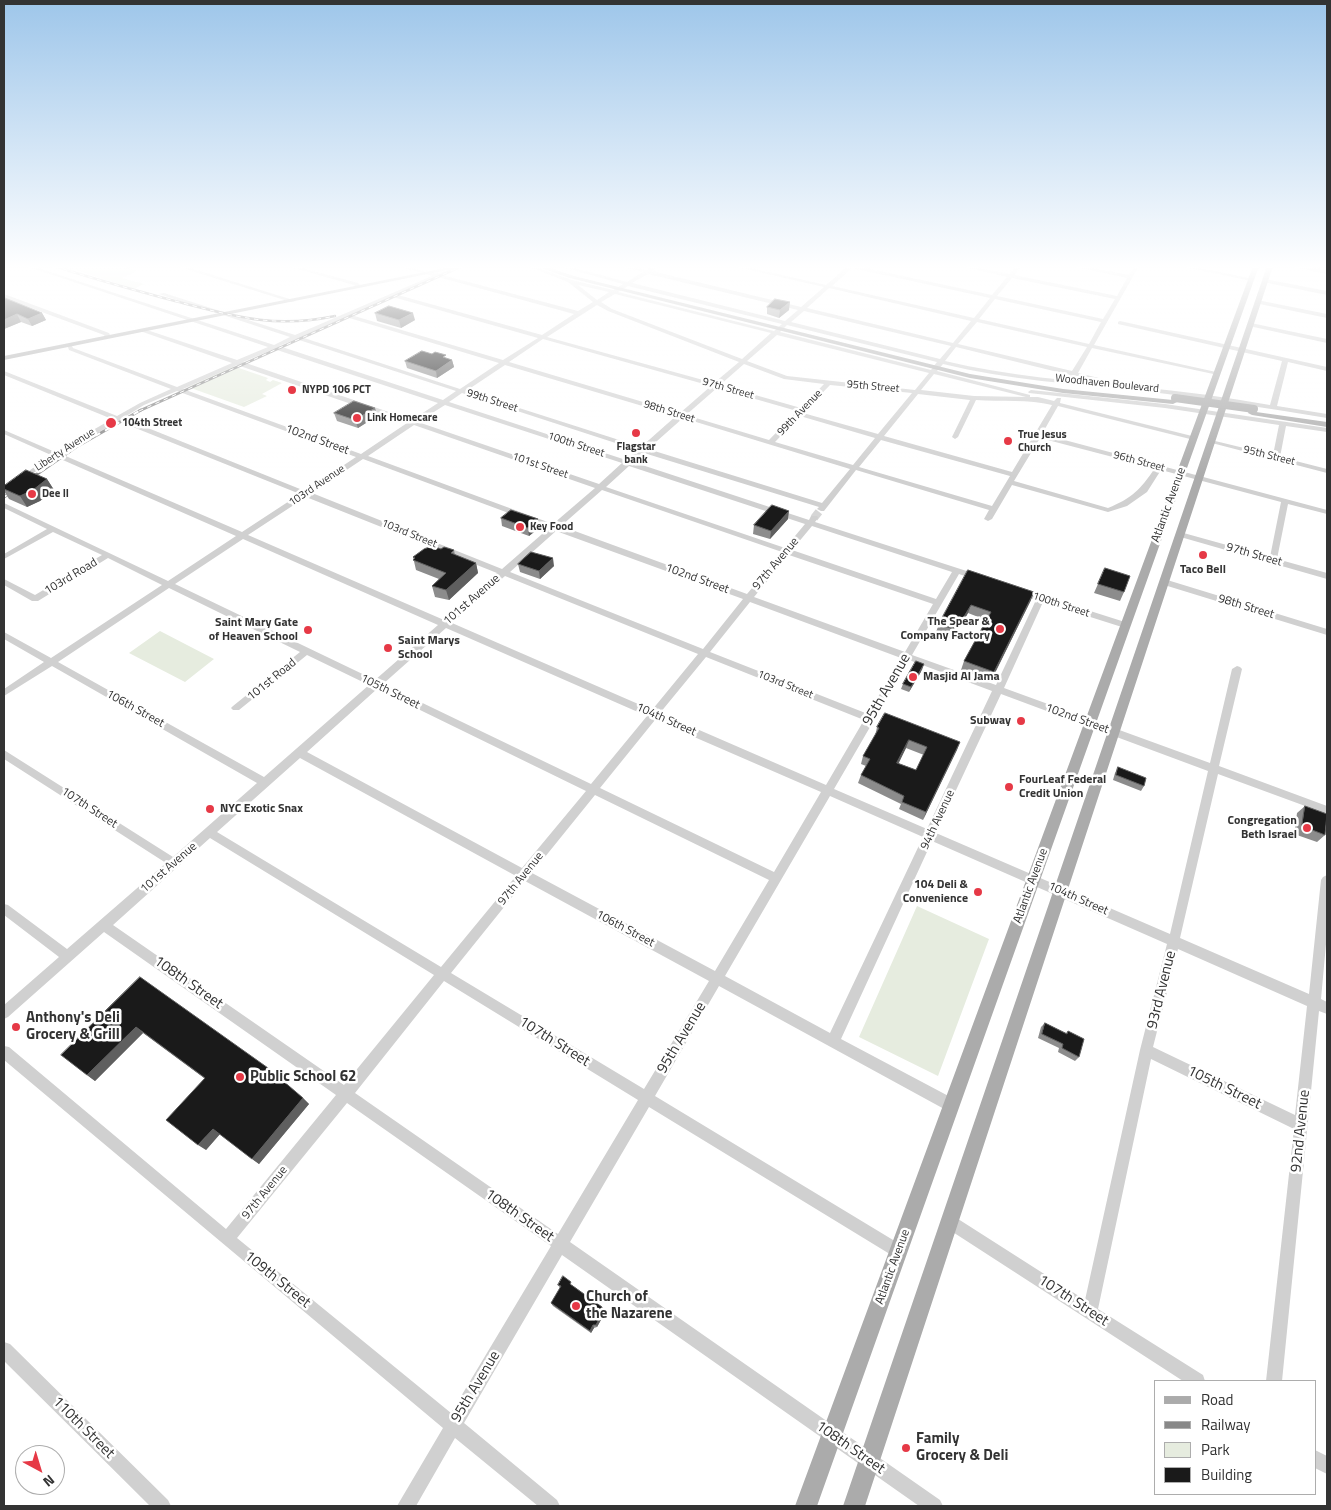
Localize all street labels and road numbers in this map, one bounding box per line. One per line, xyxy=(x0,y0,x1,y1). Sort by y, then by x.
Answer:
street label: Woodhaven Boulevard xyxy=(1055,372,1159,396)
street label: 97th Street xyxy=(701,375,755,403)
street label: 95th Street xyxy=(846,378,900,396)
street label: 99th Street xyxy=(465,387,519,415)
street label: 99th Avenue xyxy=(775,387,825,439)
street label: 98th Street xyxy=(642,398,696,426)
street label: 102nd Street xyxy=(283,422,351,458)
street label: Liberty Avenue xyxy=(33,426,97,474)
street label: 100th Street xyxy=(546,430,606,460)
street label: 95th Street xyxy=(1242,443,1296,469)
street label: 96th Street xyxy=(1112,449,1166,475)
street label: 101st Street xyxy=(510,450,570,482)
street label: 103rd Avenue xyxy=(286,462,348,510)
street label: Atlantic Avenue xyxy=(1149,466,1189,544)
street label: 103rd Street xyxy=(379,517,439,551)
street label: 97th Avenue xyxy=(750,535,802,593)
street label: 97th Street xyxy=(1224,540,1284,570)
street label: 103rd Road xyxy=(42,556,100,598)
street label: 102nd Street xyxy=(663,561,731,597)
street label: 101st Avenue xyxy=(441,572,503,628)
street label: 100th Street xyxy=(1031,590,1091,620)
street label: 98th Street xyxy=(1216,592,1276,622)
street label: 95th Avenue xyxy=(859,651,915,729)
street label: 101st Road xyxy=(245,656,299,704)
street label: 103rd Street xyxy=(755,668,815,702)
street label: 105th Street xyxy=(358,671,422,713)
street label: 106th Street xyxy=(103,687,167,731)
street label: 104th Street xyxy=(634,700,698,740)
street label: 102nd Street xyxy=(1043,701,1111,737)
street label: 107th Street xyxy=(58,784,120,832)
street label: 94th Avenue xyxy=(918,788,958,852)
street label: 101st Avenue xyxy=(138,840,200,896)
street label: Atlantic Avenue xyxy=(1011,847,1051,925)
street label: 97th Avenue xyxy=(495,849,547,909)
street label: 104th Street xyxy=(1046,879,1110,919)
street label: 106th Street xyxy=(593,908,657,950)
street label: 93rd Avenue xyxy=(1144,949,1180,1031)
street label: 108th Street xyxy=(150,953,226,1013)
street label: 95th Avenue xyxy=(654,999,710,1077)
street label: 107th Street xyxy=(515,1013,593,1071)
street label: 105th Street xyxy=(1184,1062,1264,1114)
street label: 92nd Avenue xyxy=(1288,1089,1314,1173)
street label: 97th Avenue xyxy=(239,1163,291,1223)
street label: 108th Street xyxy=(481,1186,557,1246)
street label: Atlantic Avenue xyxy=(873,1228,913,1306)
street label: 109th Street xyxy=(240,1248,314,1312)
street label: 107th Street xyxy=(1034,1272,1112,1330)
street label: 95th Avenue xyxy=(448,1348,504,1426)
street label: 110th Street xyxy=(48,1393,118,1463)
street label: 108th Street xyxy=(812,1418,888,1478)

